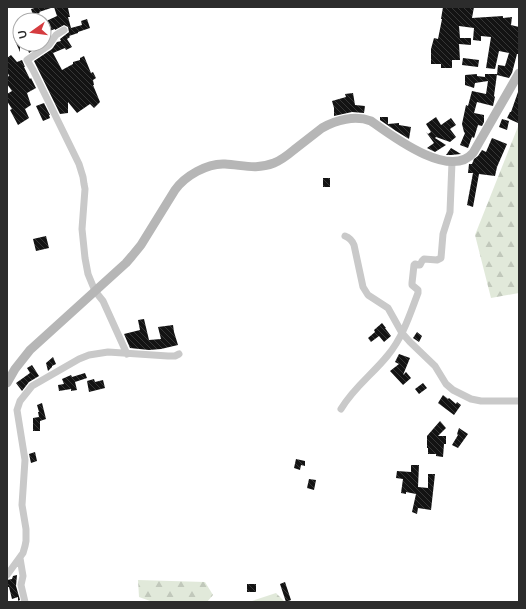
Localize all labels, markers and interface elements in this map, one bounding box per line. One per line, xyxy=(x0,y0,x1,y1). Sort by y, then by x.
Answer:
north arrow xyxy=(12,12,52,52)
text: U xyxy=(15,29,30,40)

